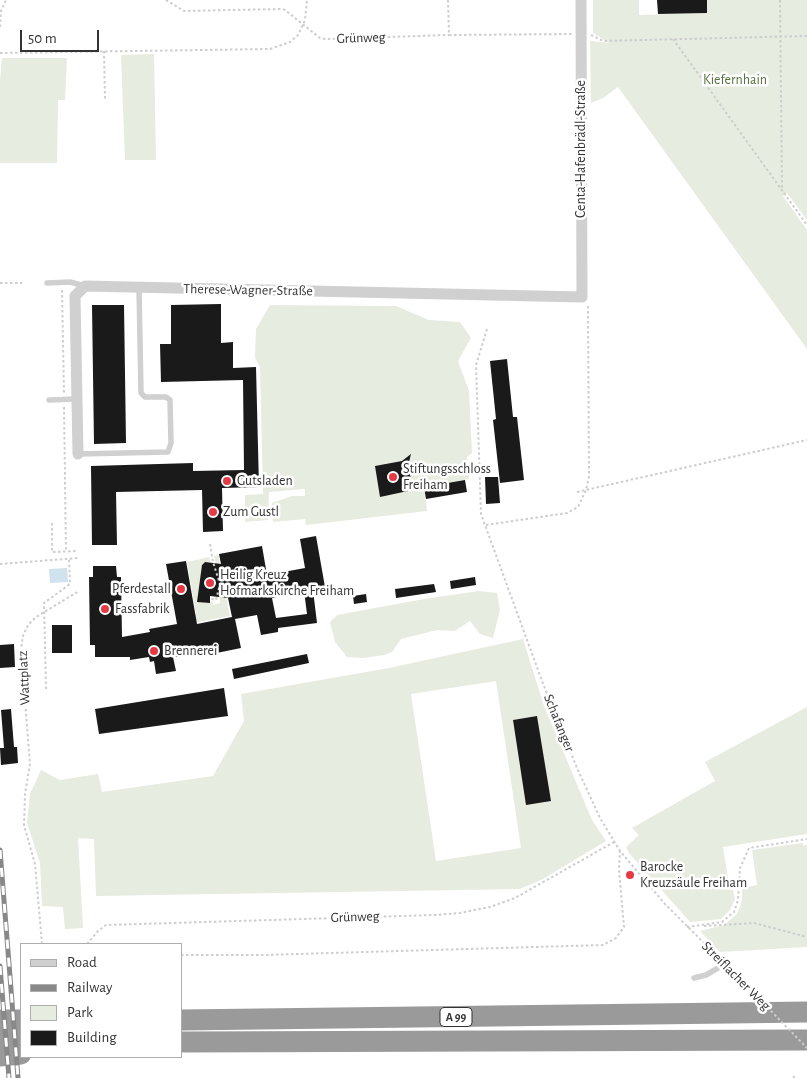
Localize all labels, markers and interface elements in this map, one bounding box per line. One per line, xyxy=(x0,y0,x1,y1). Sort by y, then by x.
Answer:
scale bar xyxy=(22,20,101,52)
street label: Grünweg xyxy=(336,29,386,47)
text: 50 m xyxy=(28,31,57,46)
park label: Kiefernhain xyxy=(703,72,767,88)
street label: Centa-Hafenbrädl-Straße xyxy=(573,80,589,218)
street label: Therese-Wagner-Straße xyxy=(183,280,313,300)
place label: Stiftungsschloss Freiham xyxy=(403,461,491,494)
marker: Stiftungsschloss Freiham xyxy=(387,471,399,483)
place label: Gutsladen xyxy=(237,473,293,489)
marker: Gutsladen xyxy=(221,475,233,487)
place label: Zum Gustl xyxy=(223,504,279,520)
marker: Zum Gustl xyxy=(207,506,219,518)
place label: Heilig Kreuz Hofmarkskirche Freiham xyxy=(220,567,354,600)
marker: Heilig Kreuz Hofmarkskirche Freiham xyxy=(204,577,216,589)
place label: Pferdestall xyxy=(112,581,171,597)
marker: Pferdestall xyxy=(175,583,187,595)
place label: Fassfabrik xyxy=(115,601,169,617)
marker: Fassfabrik xyxy=(99,603,111,615)
place label: Brennerei xyxy=(164,643,217,659)
marker: Brennerei xyxy=(148,645,160,657)
street label: Wattplatz xyxy=(14,650,34,706)
street label: Schafanger xyxy=(540,692,578,754)
place label: Barocke Kreuzsäule Freiham xyxy=(640,859,747,892)
marker: Barocke Kreuzsäule Freiham xyxy=(624,869,636,881)
street label: Grünweg xyxy=(330,908,380,926)
street label: Streiflacher Weg xyxy=(698,938,774,1014)
legend xyxy=(20,943,182,1058)
text: Road xyxy=(67,955,97,970)
text: Railway xyxy=(67,980,112,995)
text: Park xyxy=(67,1005,93,1020)
road number: A 99 xyxy=(440,1008,472,1026)
text: Building xyxy=(67,1030,117,1045)

